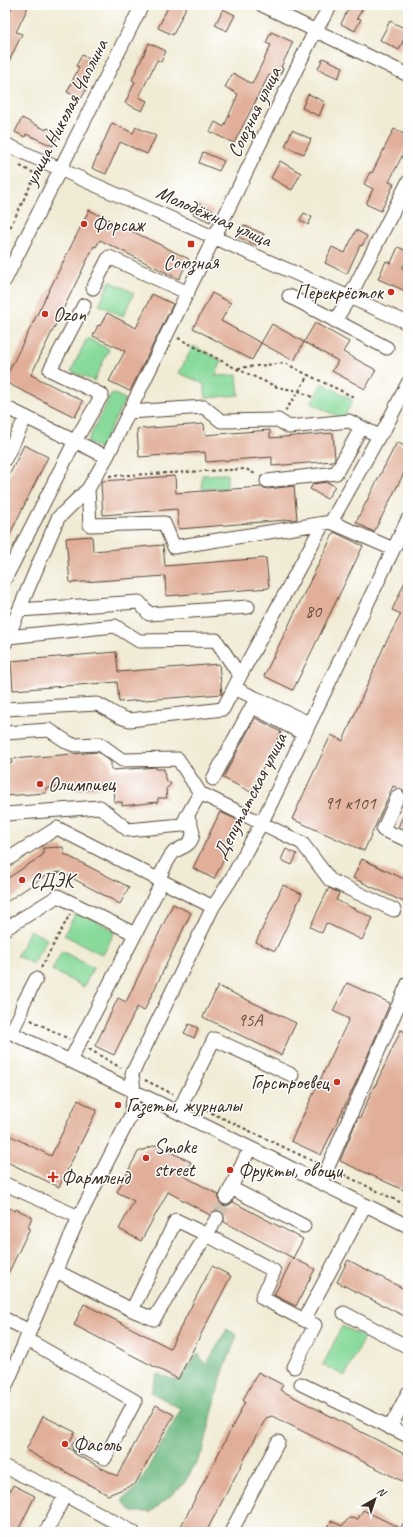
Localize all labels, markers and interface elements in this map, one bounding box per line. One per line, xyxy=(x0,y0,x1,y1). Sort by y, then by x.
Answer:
street label: улица Николая Чаплина xyxy=(18,34,114,190)
street label: Союзная улица xyxy=(221,62,288,162)
street label: Молодёжная улица xyxy=(153,179,277,253)
place label: Форсаж xyxy=(92,212,147,237)
marker: Форсаж xyxy=(79,219,89,229)
marker: Союзная xyxy=(186,239,196,249)
place label: Союзная xyxy=(163,250,219,276)
place label: Перекрёсток xyxy=(295,280,385,305)
marker: Перекрёсток xyxy=(386,287,396,297)
place label: Ozon xyxy=(53,302,87,327)
marker: Ozon xyxy=(40,309,50,319)
house number: 80 xyxy=(305,600,323,622)
street label: Депутатская улица xyxy=(207,727,293,863)
place label: Олимпиец xyxy=(48,772,117,797)
marker: Олимпиец xyxy=(35,779,45,789)
house number: 91 к101 xyxy=(324,792,377,814)
place label: СДЭК xyxy=(30,868,78,893)
marker: СДЭК xyxy=(17,875,27,885)
house number: 95А xyxy=(237,1009,264,1031)
place label: Горстроевец xyxy=(251,1070,330,1095)
marker: Горстроевец xyxy=(332,1077,342,1087)
place label: Газеты, журналы xyxy=(126,1093,243,1119)
marker: Газеты, журналы xyxy=(113,1100,123,1110)
place label: Smoke street xyxy=(154,1134,198,1182)
marker: Smoke street xyxy=(141,1153,151,1163)
place label: Фрукты, овощи xyxy=(238,1158,344,1183)
place label: Фармленд xyxy=(61,1165,131,1190)
marker: Фрукты, овощи xyxy=(225,1165,235,1175)
marker: Фармленд xyxy=(48,1172,58,1182)
place label: Фасоль xyxy=(73,1432,122,1457)
marker: Фасоль xyxy=(60,1439,70,1449)
north arrow xyxy=(355,1479,395,1519)
text: N xyxy=(374,1484,390,1500)

